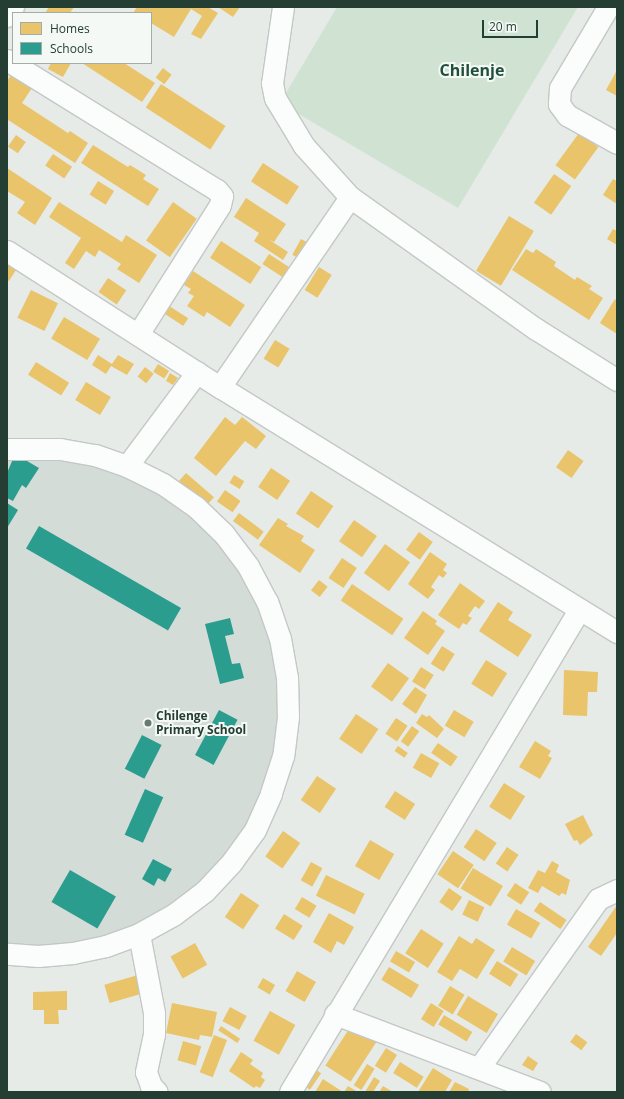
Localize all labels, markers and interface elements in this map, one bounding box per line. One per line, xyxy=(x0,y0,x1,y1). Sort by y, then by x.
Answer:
legend xyxy=(12,12,152,64)
scale bar xyxy=(484,12,540,38)
text: 20 m xyxy=(489,18,517,35)
text: Homes xyxy=(50,20,90,37)
text: Schools xyxy=(50,40,93,57)
district label: Chilenje xyxy=(440,60,504,80)
place label: Chilenge Primary School xyxy=(156,709,246,737)
marker: Chilenge Primary School xyxy=(143,718,153,728)

